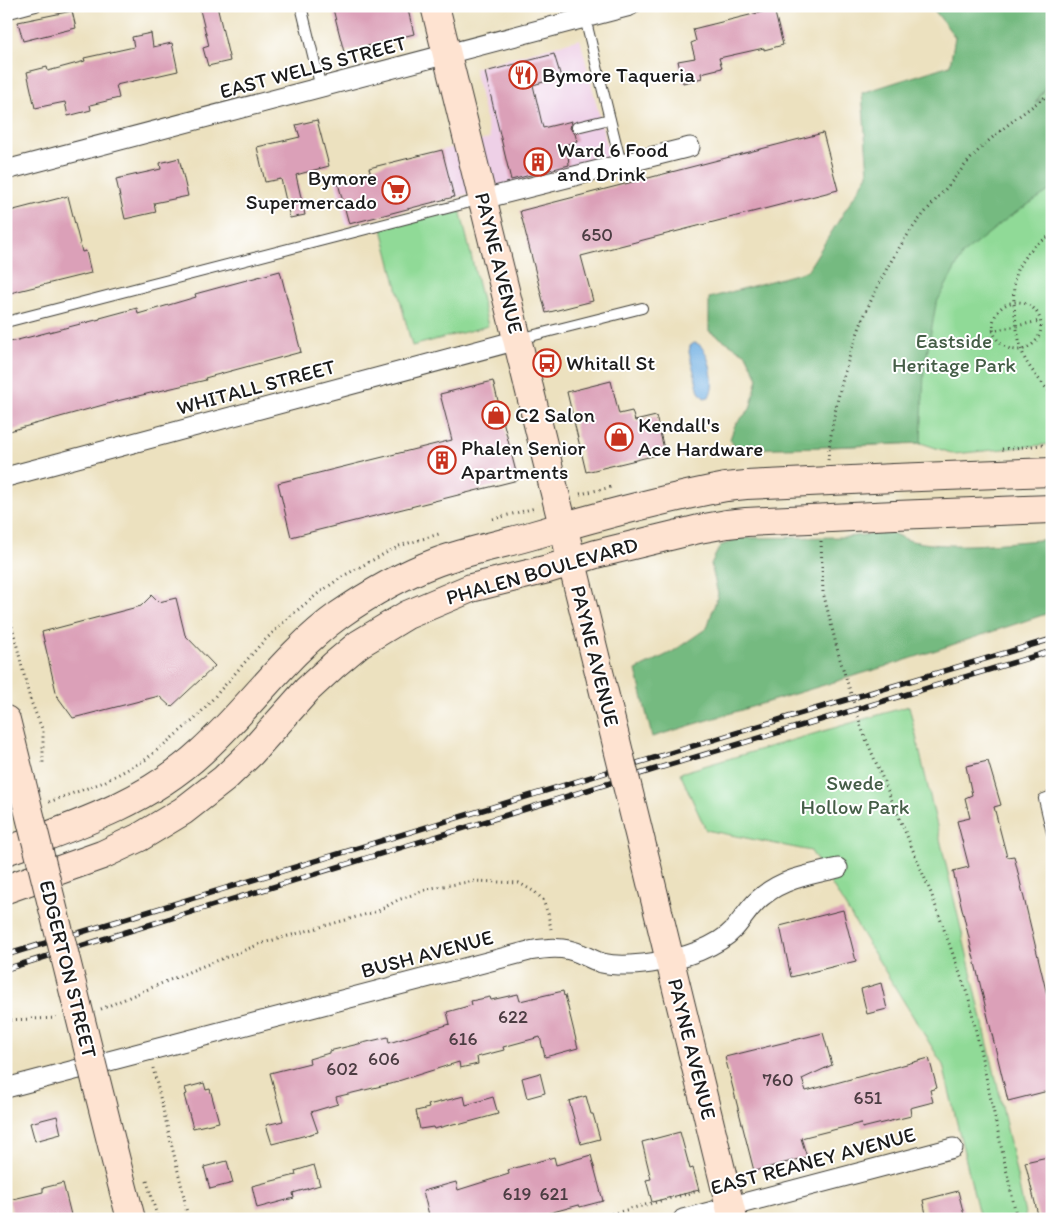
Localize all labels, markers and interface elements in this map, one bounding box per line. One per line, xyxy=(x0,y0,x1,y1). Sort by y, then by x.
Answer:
street label: EAST WELLS STREET xyxy=(217,30,409,103)
restaurant icon: Bymore Taqueria xyxy=(508,60,538,90)
place label: Bymore Taqueria xyxy=(542,62,695,87)
place label: Ward 6 Food and Drink xyxy=(557,137,669,186)
building icon: Ward 6 Food and Drink xyxy=(523,147,553,177)
place label: Bymore Supermercado xyxy=(246,165,377,214)
supermarket icon: Bymore Supermercado xyxy=(381,175,411,205)
street label: PAYNE AVENUE xyxy=(470,190,529,336)
house number: 650 xyxy=(581,223,613,246)
park label: Eastside Heritage Park xyxy=(892,328,1016,377)
bus stop icon: Whitall St xyxy=(532,348,562,378)
place label: Whitall St xyxy=(566,350,655,375)
street label: WHITALL STREET xyxy=(174,353,338,420)
shop icon: C2 Salon xyxy=(481,400,511,430)
place label: C2 Salon xyxy=(515,402,595,427)
place label: Kendall's Ace Hardware xyxy=(638,412,763,461)
shop icon: Kendall's Ace Hardware xyxy=(604,422,634,452)
place label: Phalen Senior Apartments xyxy=(461,435,586,484)
building icon: Phalen Senior Apartments xyxy=(427,445,457,475)
street label: PHALEN BOULEVARD xyxy=(443,531,641,610)
street label: PAYNE AVENUE xyxy=(566,583,625,729)
park label: Swede Hollow Park xyxy=(801,770,910,819)
street label: EDGERTON STREET xyxy=(34,877,103,1061)
street label: BUSH AVENUE xyxy=(358,924,496,983)
street label: PAYNE AVENUE xyxy=(663,976,722,1122)
house number: 622 xyxy=(498,1005,528,1028)
house number: 616 xyxy=(449,1027,477,1050)
house number: 606 xyxy=(368,1047,400,1070)
house number: 602 xyxy=(326,1057,358,1080)
house number: 760 xyxy=(762,1068,794,1091)
house number: 651 xyxy=(854,1086,883,1109)
street label: EAST REANEY AVENUE xyxy=(708,1121,918,1200)
house number: 619 xyxy=(503,1182,531,1205)
house number: 621 xyxy=(540,1182,569,1205)

